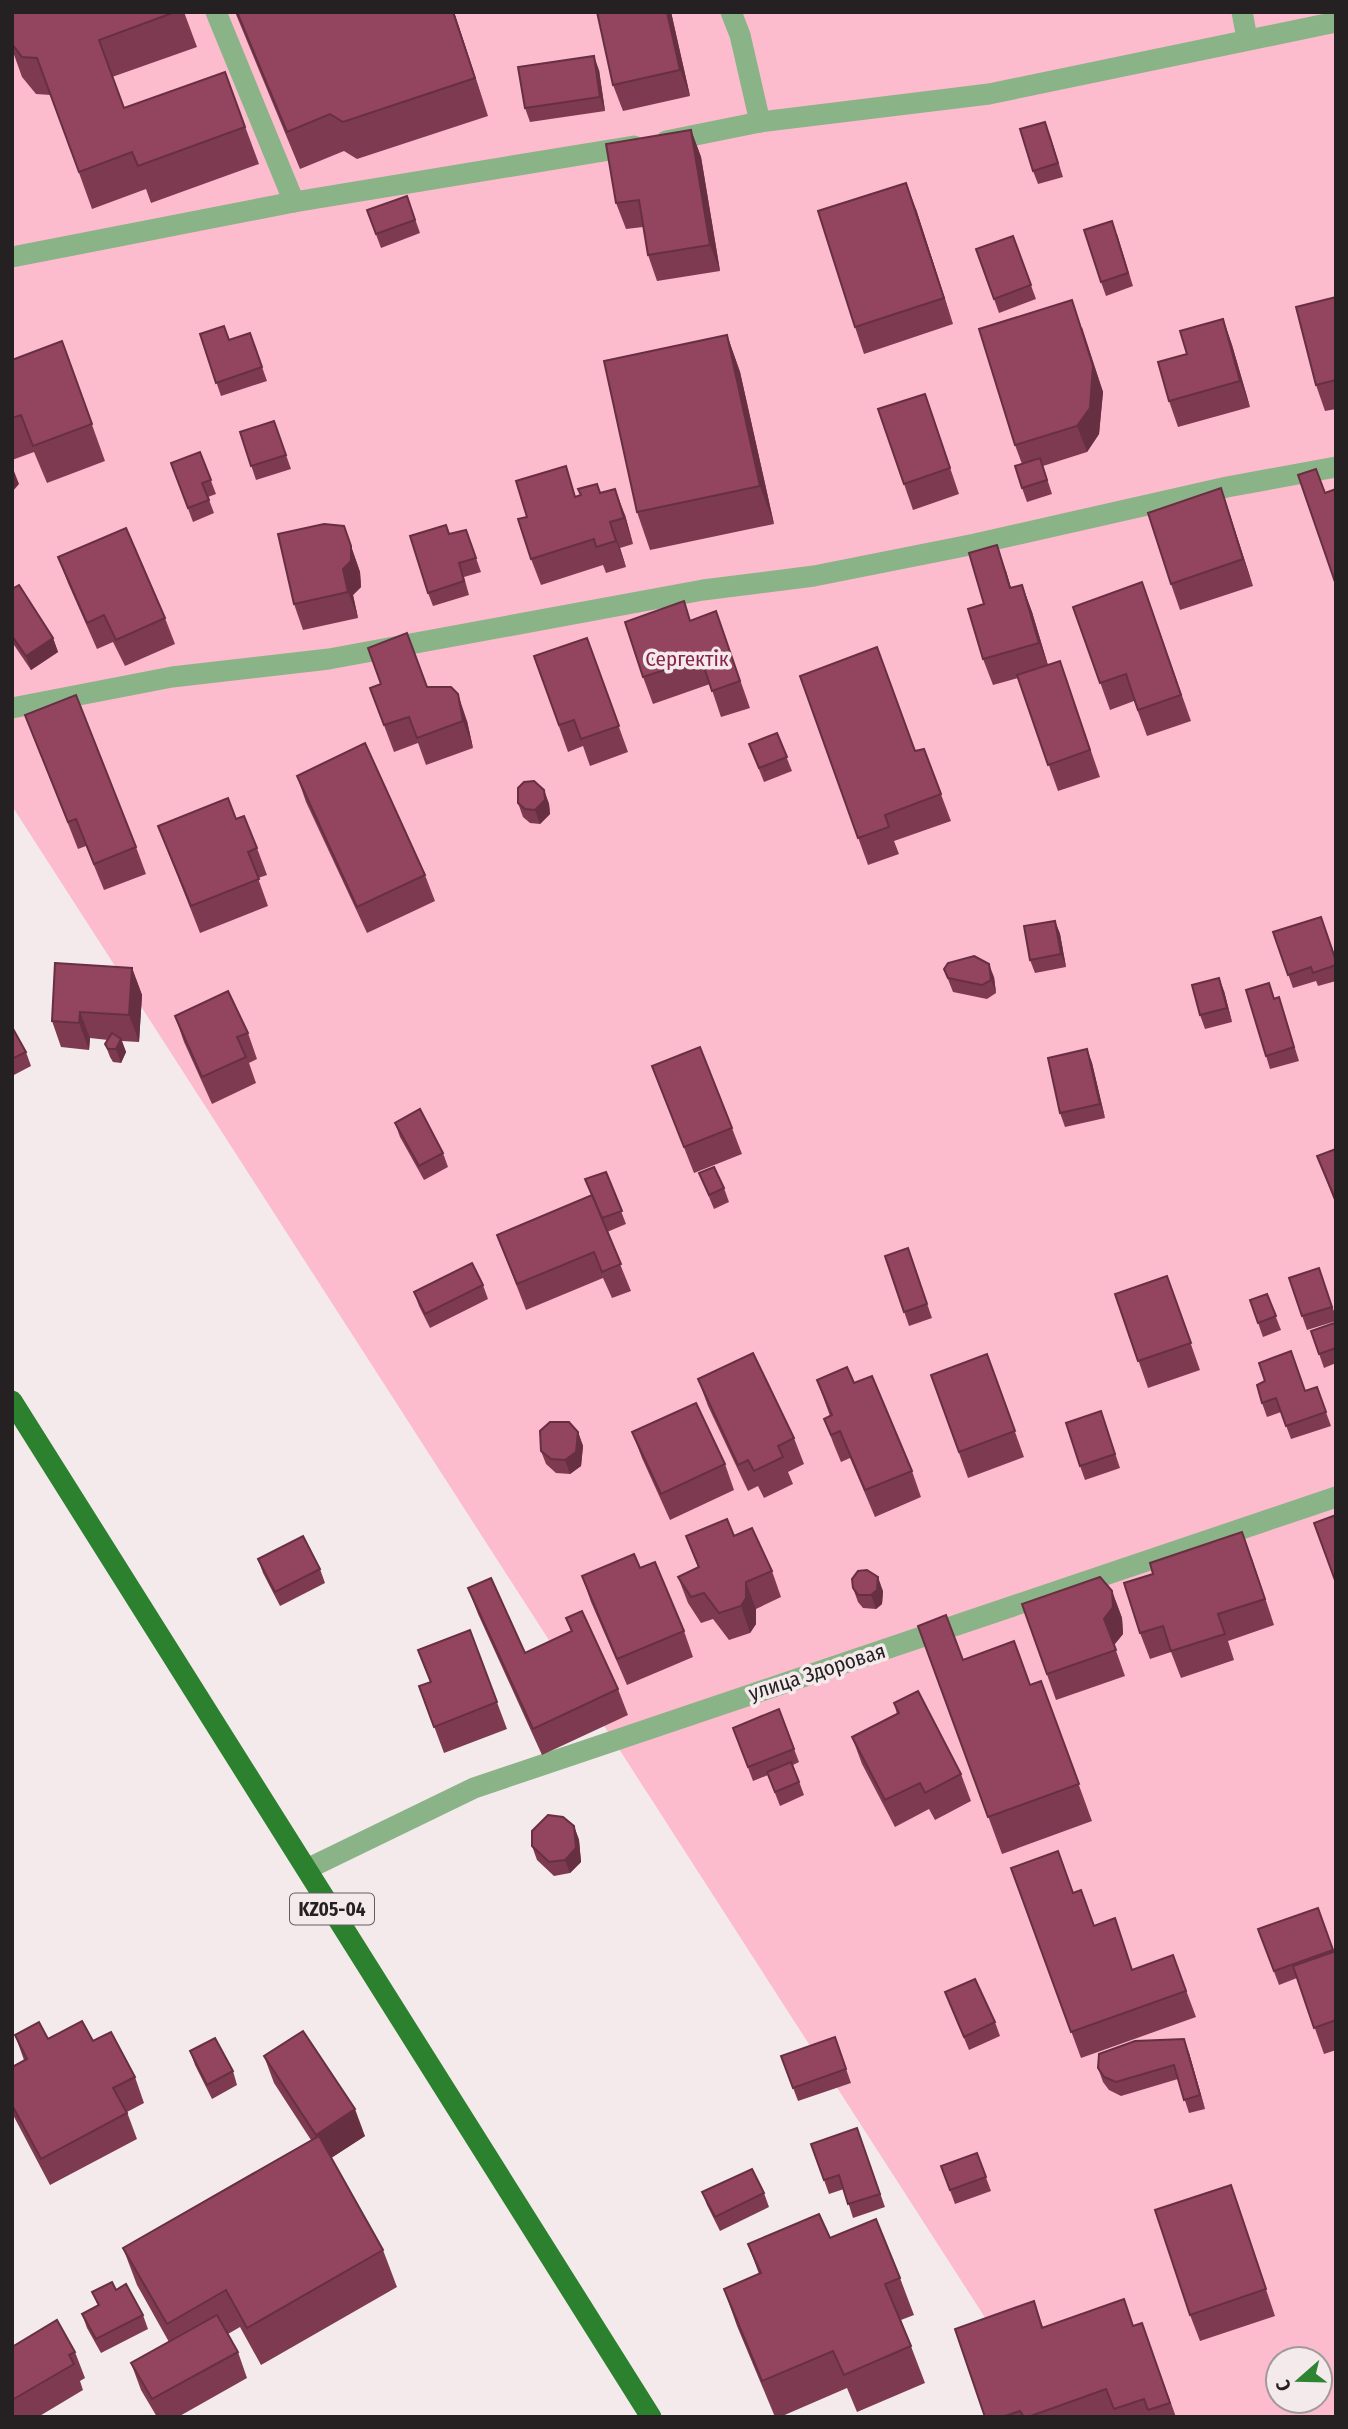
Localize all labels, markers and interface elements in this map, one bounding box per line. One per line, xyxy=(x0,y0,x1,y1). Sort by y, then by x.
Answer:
park label: Сергектік xyxy=(645,646,729,672)
street label: улица Здоровая xyxy=(745,1638,889,1706)
road number: KZ05-04 xyxy=(290,1894,374,1924)
north arrow xyxy=(1264,2345,1334,2415)
text: С xyxy=(1271,2377,1296,2394)

